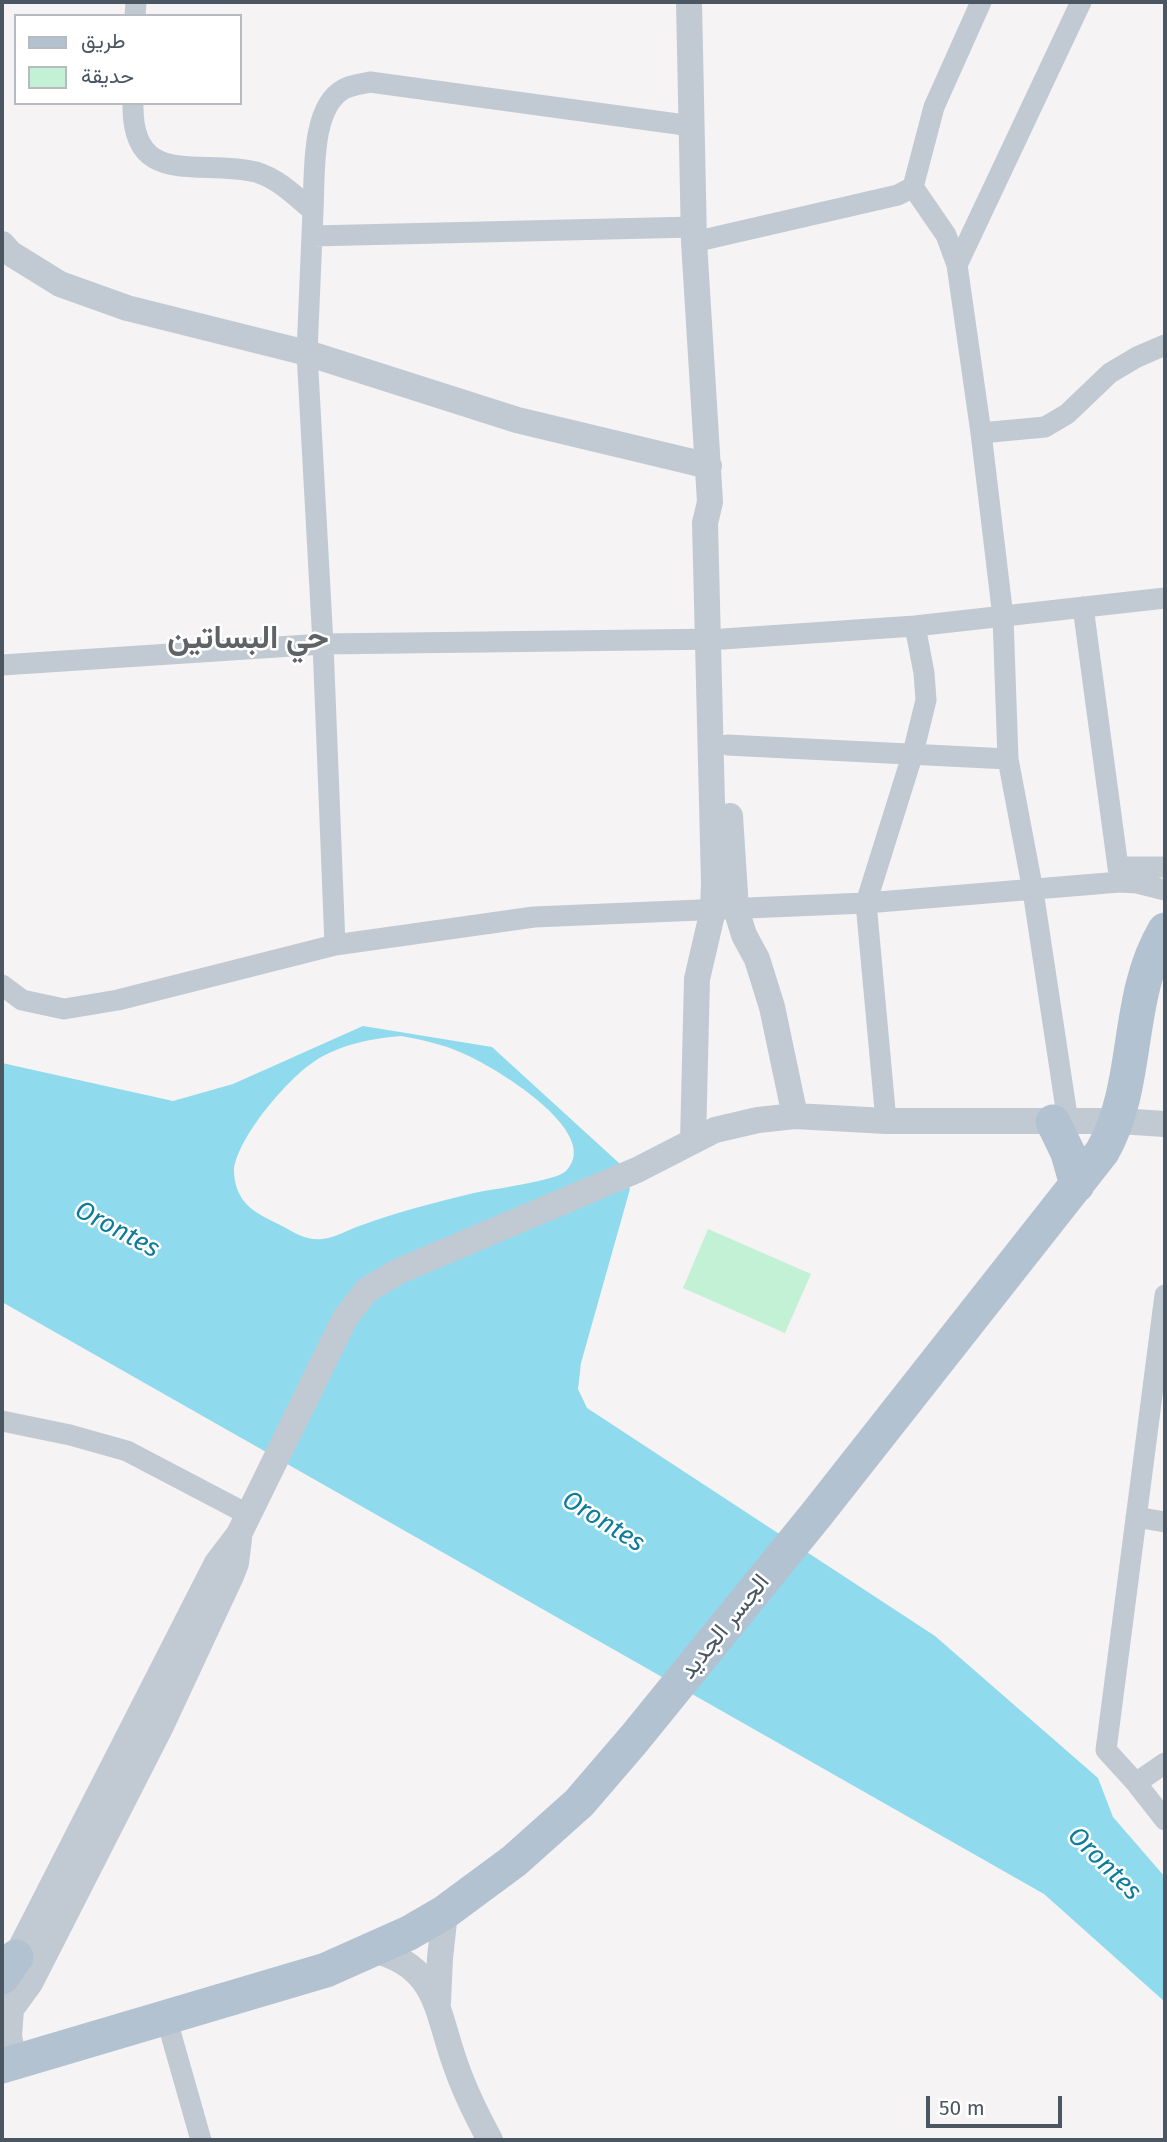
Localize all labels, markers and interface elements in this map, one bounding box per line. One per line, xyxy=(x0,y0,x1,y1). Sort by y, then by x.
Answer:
legend xyxy=(14,14,242,105)
text: طريق xyxy=(81,28,126,54)
text: حديقة xyxy=(81,63,134,89)
district label: حي البساتين xyxy=(167,620,329,658)
water label: Orontes xyxy=(69,1195,165,1265)
water label: Orontes xyxy=(556,1485,650,1559)
street label: الجسر الجديد xyxy=(674,1569,776,1685)
water label: Orontes xyxy=(1061,1821,1147,1907)
scale bar xyxy=(929,2082,1066,2126)
text: 50 m xyxy=(939,2095,985,2121)

